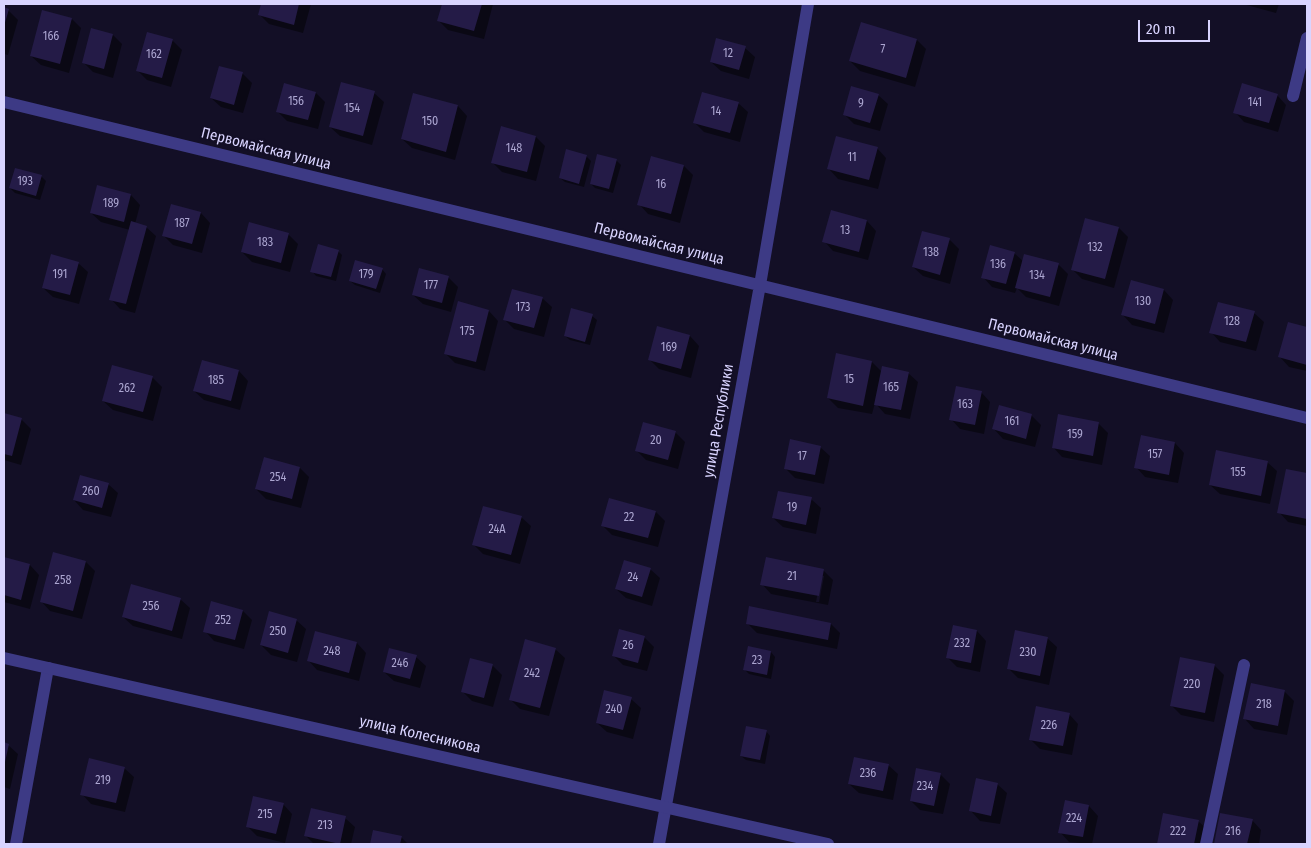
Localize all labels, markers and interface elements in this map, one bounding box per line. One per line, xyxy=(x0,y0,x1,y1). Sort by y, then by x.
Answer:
scale bar xyxy=(1141,10,1214,42)
text: 20 m xyxy=(1146,20,1176,38)
house number: 166 xyxy=(43,30,59,44)
house number: 7 xyxy=(881,43,885,57)
house number: 12 xyxy=(723,47,733,61)
house number: 162 xyxy=(146,48,162,62)
house number: 156 xyxy=(288,95,304,109)
house number: 141 xyxy=(1248,96,1262,110)
house number: 9 xyxy=(858,97,864,111)
house number: 154 xyxy=(344,102,360,116)
house number: 14 xyxy=(711,105,721,119)
house number: 150 xyxy=(422,115,438,129)
street label: Первомайская улица xyxy=(199,124,333,174)
house number: 148 xyxy=(506,142,522,156)
house number: 11 xyxy=(847,151,857,165)
house number: 193 xyxy=(17,175,33,189)
house number: 16 xyxy=(656,178,666,192)
house number: 189 xyxy=(103,197,119,211)
house number: 187 xyxy=(174,217,190,231)
street label: Первомайская улица xyxy=(592,219,726,269)
house number: 13 xyxy=(840,224,850,238)
house number: 183 xyxy=(257,236,273,250)
house number: 132 xyxy=(1087,241,1103,255)
house number: 138 xyxy=(923,246,939,260)
house number: 136 xyxy=(990,258,1006,272)
house number: 191 xyxy=(53,268,67,282)
house number: 179 xyxy=(358,268,374,282)
house number: 134 xyxy=(1029,269,1045,283)
house number: 177 xyxy=(424,279,438,293)
house number: 130 xyxy=(1135,295,1151,309)
house number: 173 xyxy=(516,301,530,315)
street label: Первомайская улица xyxy=(986,315,1120,365)
house number: 128 xyxy=(1224,315,1240,329)
house number: 175 xyxy=(460,325,474,339)
house number: 169 xyxy=(661,341,677,355)
street label: улица Республики xyxy=(700,363,738,479)
house number: 15 xyxy=(844,373,854,387)
house number: 185 xyxy=(208,374,224,388)
house number: 165 xyxy=(883,381,899,395)
house number: 262 xyxy=(119,382,135,396)
house number: 163 xyxy=(957,398,973,412)
house number: 161 xyxy=(1005,415,1019,429)
house number: 159 xyxy=(1067,428,1083,442)
house number: 20 xyxy=(650,434,662,448)
house number: 157 xyxy=(1148,448,1162,462)
house number: 17 xyxy=(797,450,807,464)
house number: 155 xyxy=(1230,466,1246,480)
house number: 254 xyxy=(270,471,286,485)
house number: 260 xyxy=(82,485,100,499)
house number: 19 xyxy=(787,501,797,515)
house number: 22 xyxy=(624,511,634,525)
house number: 24А xyxy=(488,523,506,537)
house number: 21 xyxy=(787,570,797,584)
house number: 24 xyxy=(628,571,638,585)
house number: 258 xyxy=(55,574,71,588)
house number: 256 xyxy=(143,600,159,614)
house number: 252 xyxy=(215,614,231,628)
house number: 250 xyxy=(269,625,287,639)
house number: 232 xyxy=(954,637,970,651)
house number: 26 xyxy=(622,639,634,653)
house number: 248 xyxy=(324,645,340,659)
house number: 230 xyxy=(1020,646,1036,660)
house number: 23 xyxy=(752,654,762,668)
house number: 246 xyxy=(392,657,408,671)
house number: 242 xyxy=(524,667,540,681)
house number: 220 xyxy=(1184,678,1200,692)
house number: 218 xyxy=(1256,698,1272,712)
house number: 240 xyxy=(605,703,623,717)
street label: улица Колесникова xyxy=(358,712,482,758)
house number: 226 xyxy=(1041,719,1057,733)
house number: 236 xyxy=(860,767,876,781)
house number: 219 xyxy=(95,774,111,788)
house number: 234 xyxy=(917,780,933,794)
house number: 215 xyxy=(257,808,273,822)
house number: 224 xyxy=(1066,812,1082,826)
house number: 213 xyxy=(317,819,333,833)
house number: 222 xyxy=(1170,825,1186,839)
house number: 216 xyxy=(1225,825,1241,839)

